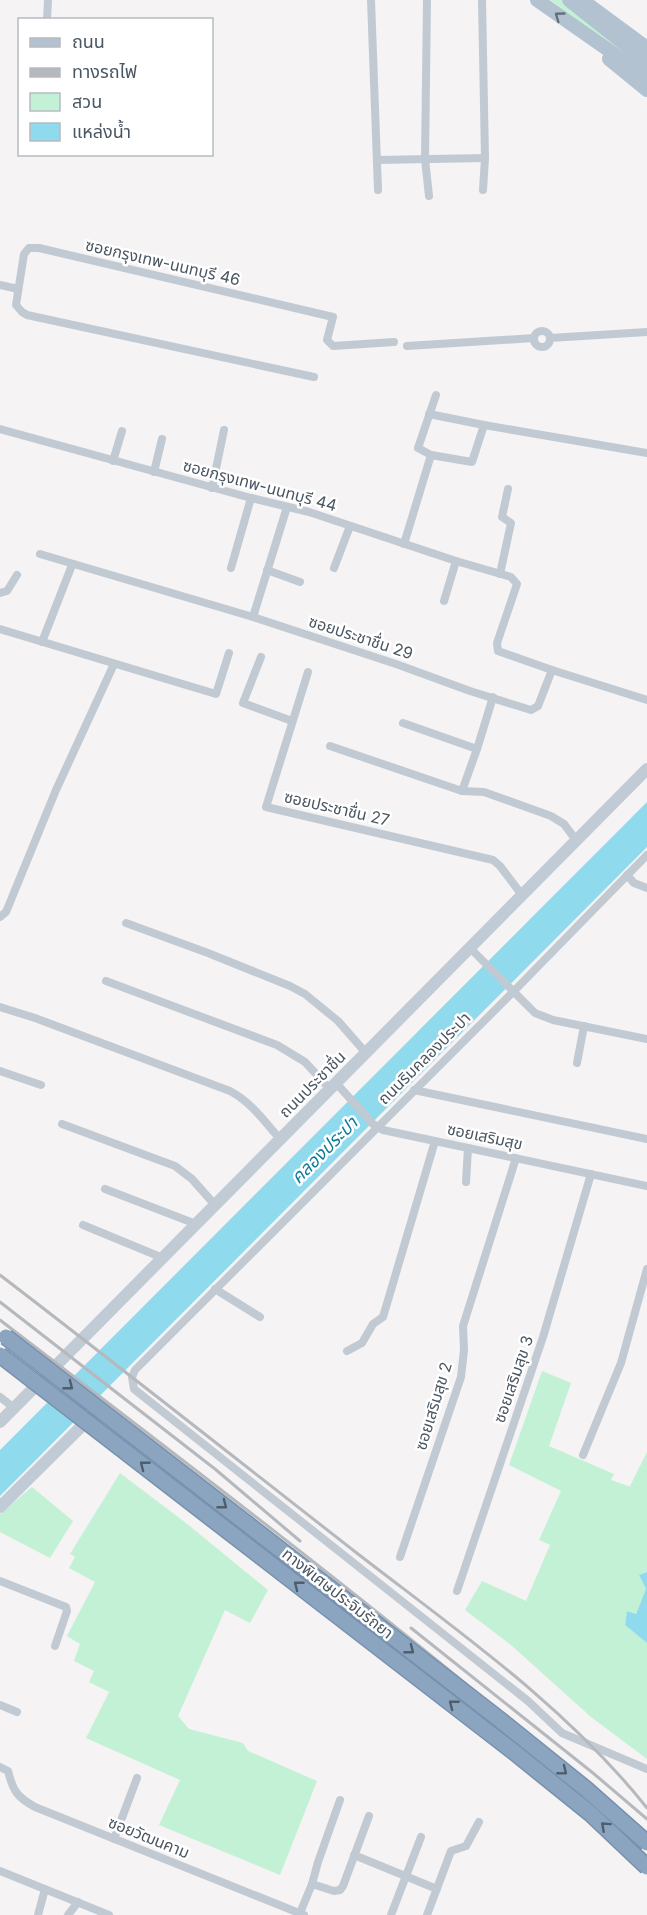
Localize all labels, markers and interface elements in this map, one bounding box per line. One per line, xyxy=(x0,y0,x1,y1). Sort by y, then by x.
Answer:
one-way arrow xyxy=(555,13,566,24)
legend xyxy=(18,18,213,156)
text: ถนน xyxy=(72,31,105,52)
text: ทางรถไฟ xyxy=(72,61,137,82)
text: สวน xyxy=(72,91,102,112)
text: แหล่งน้ำ xyxy=(72,119,131,142)
street label: ซอยกรุงเทพ-นนทบุรี 46 xyxy=(84,234,242,290)
street label: ซอยกรุงเทพ-นนทบุรี 44 xyxy=(181,455,339,515)
street label: ซอยประชาชื่น 29 xyxy=(306,610,416,663)
street label: ซอยประชาชื่น 27 xyxy=(282,785,392,830)
street label: ถนนริมคลองประปา xyxy=(374,1008,474,1108)
street label: ถนนประชาชื่น xyxy=(274,1046,349,1121)
water label: คลองประปา xyxy=(286,1112,362,1188)
street label: ซอยเสริมสุข xyxy=(445,1118,525,1154)
street label: ซอยเสริมสุข 3 xyxy=(489,1333,537,1425)
street label: ซอยเสริมสุข 2 xyxy=(410,1360,456,1452)
one-way arrow xyxy=(62,1378,73,1389)
one-way arrow xyxy=(140,1462,151,1473)
one-way arrow xyxy=(216,1497,227,1508)
street label: ทางพิเศษประจิมรัถยา xyxy=(278,1543,398,1643)
one-way arrow xyxy=(294,1582,305,1593)
one-way arrow xyxy=(404,1643,415,1654)
one-way arrow xyxy=(448,1701,459,1712)
one-way arrow xyxy=(557,1763,568,1774)
street label: ซอยวัฒนคาม xyxy=(105,1812,193,1862)
one-way arrow xyxy=(601,1823,612,1834)

